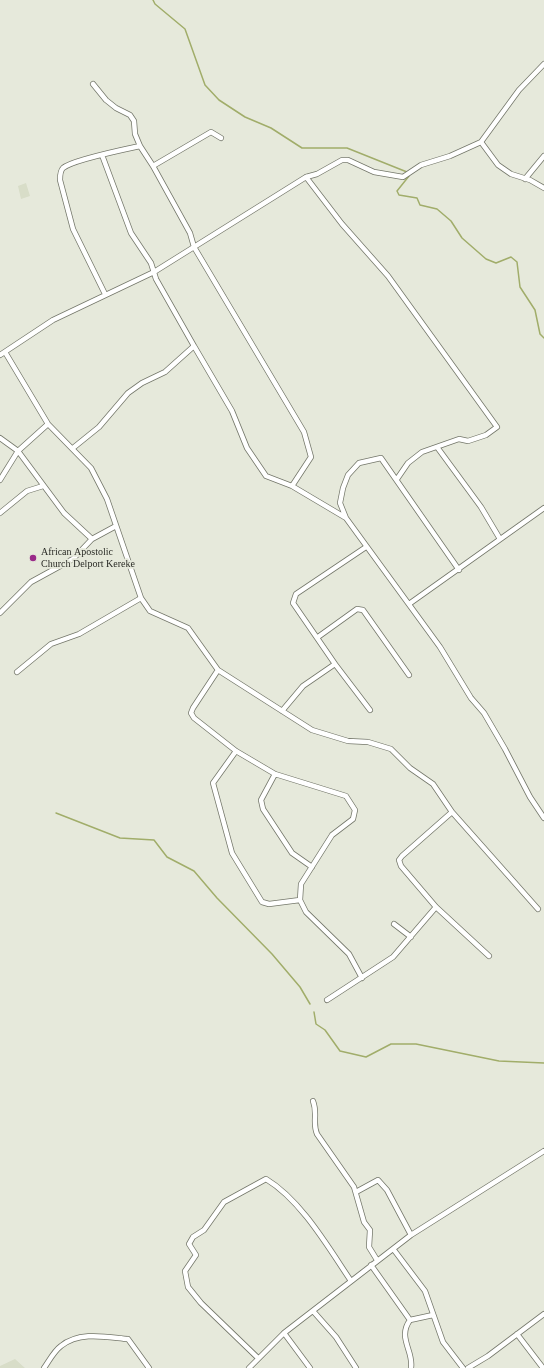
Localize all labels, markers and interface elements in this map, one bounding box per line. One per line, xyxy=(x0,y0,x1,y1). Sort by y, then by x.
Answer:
place label: African Apostolic Church Delport Kereke xyxy=(41,546,135,570)
marker: African Apostolic Church Delport Kereke xyxy=(28,553,38,563)

